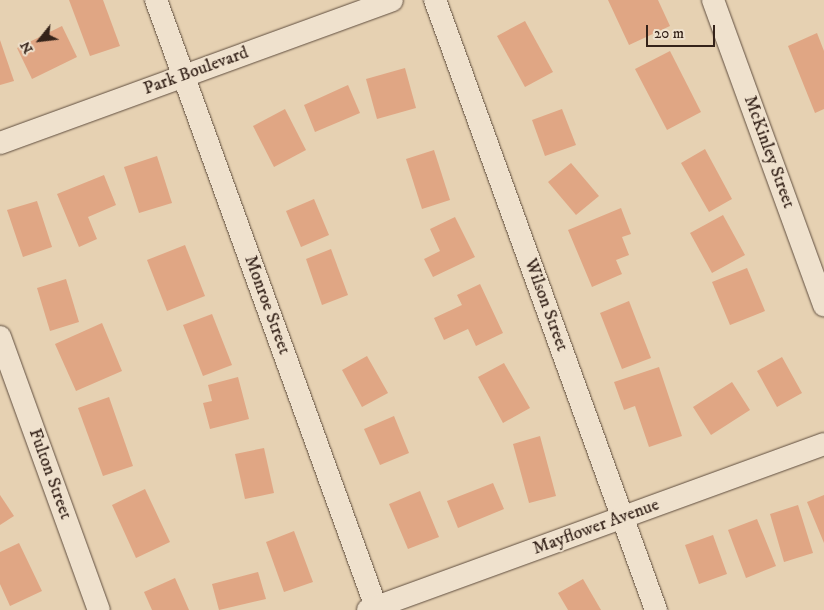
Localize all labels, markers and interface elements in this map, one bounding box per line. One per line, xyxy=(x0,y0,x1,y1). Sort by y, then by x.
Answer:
north arrow xyxy=(15,15,65,65)
scale bar xyxy=(649,15,718,47)
text: 20 m xyxy=(654,24,684,43)
text: N xyxy=(16,38,38,57)
street label: Park Boulevard xyxy=(140,42,252,100)
street label: McKinley Street xyxy=(739,93,799,211)
street label: Monroe Street xyxy=(239,253,295,357)
street label: Wilson Street xyxy=(519,256,573,354)
street label: Fulton Street xyxy=(24,426,76,522)
street label: Mayflower Avenue xyxy=(530,494,662,560)

